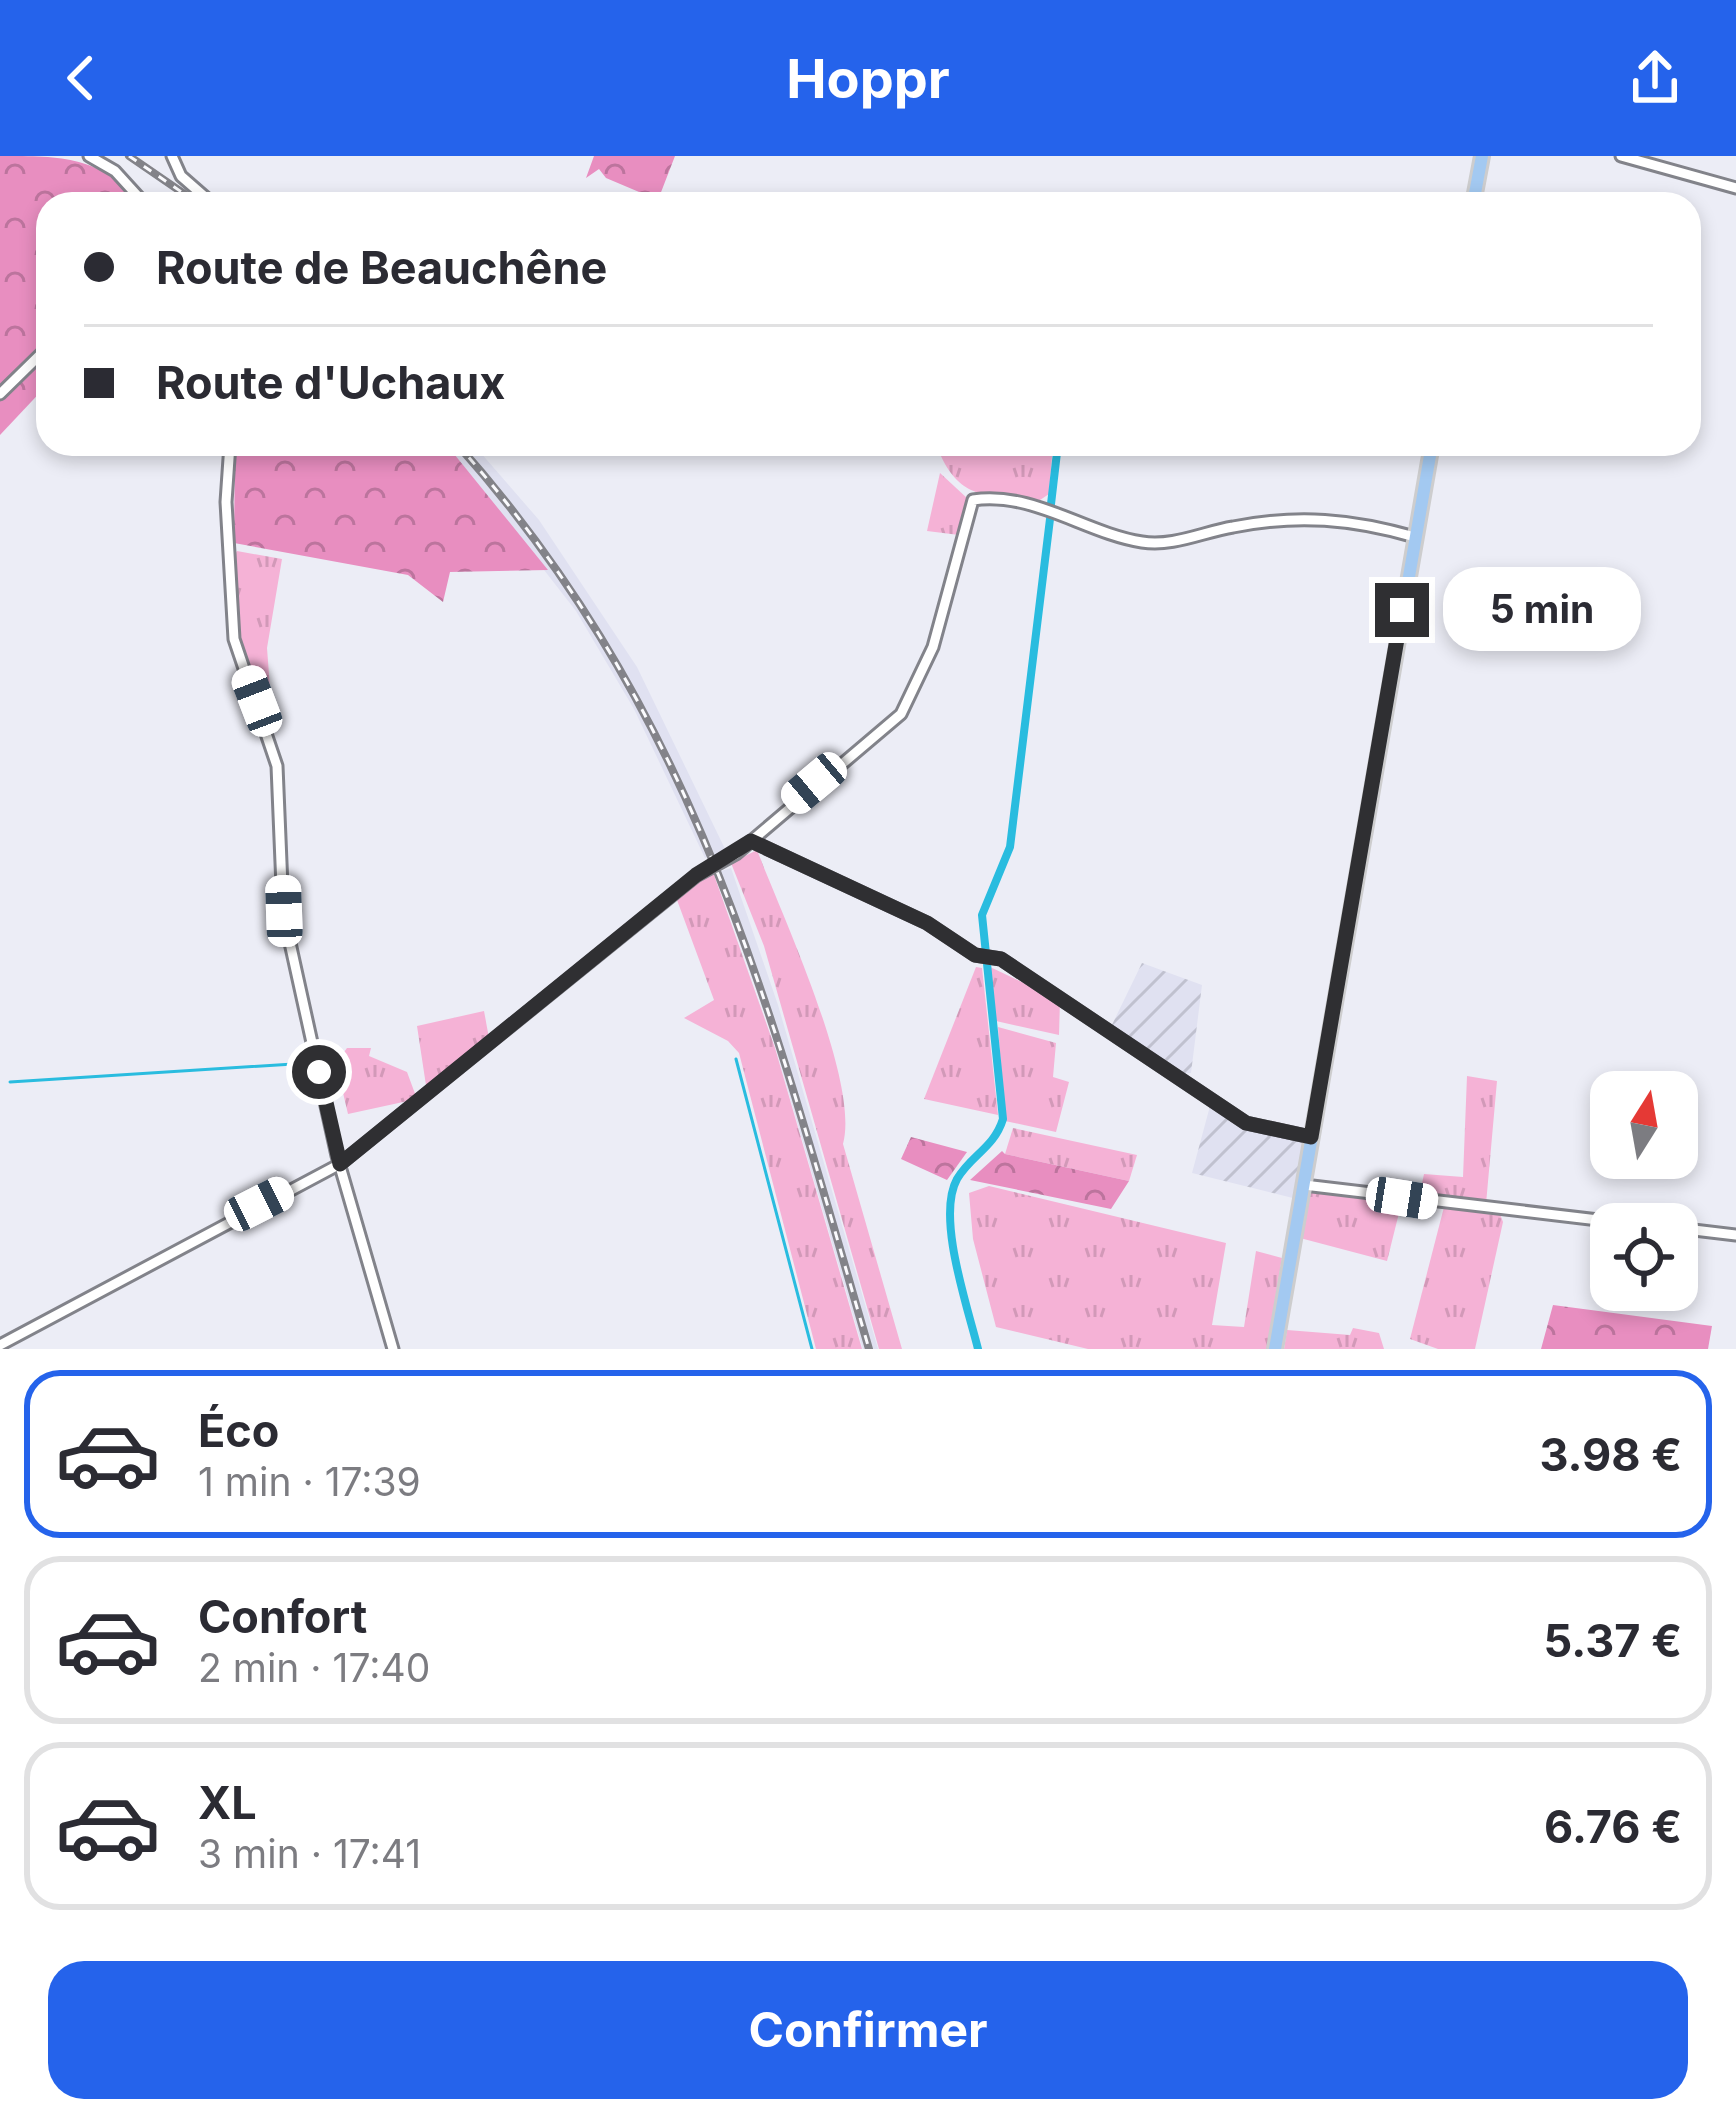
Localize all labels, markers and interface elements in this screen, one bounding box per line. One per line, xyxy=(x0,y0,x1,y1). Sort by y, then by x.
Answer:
icon: back xyxy=(48,45,114,111)
icon: share xyxy=(1622,45,1688,111)
text: Hoppr xyxy=(786,46,950,111)
text: Route de Beauchêne xyxy=(156,240,607,295)
text: Route d'Uchaux xyxy=(156,355,505,410)
callout: 5 min xyxy=(1444,568,1642,652)
route end xyxy=(1375,583,1429,637)
text: 5 min xyxy=(1490,585,1594,632)
car xyxy=(227,661,287,741)
car xyxy=(775,746,853,820)
car xyxy=(265,874,303,948)
route start xyxy=(292,1045,346,1099)
north arrow xyxy=(1590,1071,1698,1179)
map controls xyxy=(1590,1071,1698,1311)
car xyxy=(219,1172,299,1236)
car xyxy=(1364,1175,1440,1221)
button: locate xyxy=(1590,1203,1698,1311)
icon: car xyxy=(54,1400,162,1508)
text: Éco xyxy=(198,1403,279,1458)
text: 3.98 € xyxy=(1539,1427,1682,1482)
text: 1 min · 17:39 xyxy=(198,1458,421,1505)
icon: car xyxy=(54,1586,162,1694)
text: Confort xyxy=(198,1589,367,1644)
text: 5.37 € xyxy=(1544,1613,1682,1668)
text: 2 min · 17:40 xyxy=(198,1644,430,1691)
icon: car xyxy=(54,1772,162,1880)
text: XL xyxy=(198,1775,257,1830)
text: 6.76 € xyxy=(1544,1799,1682,1854)
text: 3 min · 17:41 xyxy=(198,1830,421,1877)
button: Confirmer xyxy=(48,1961,1688,2099)

